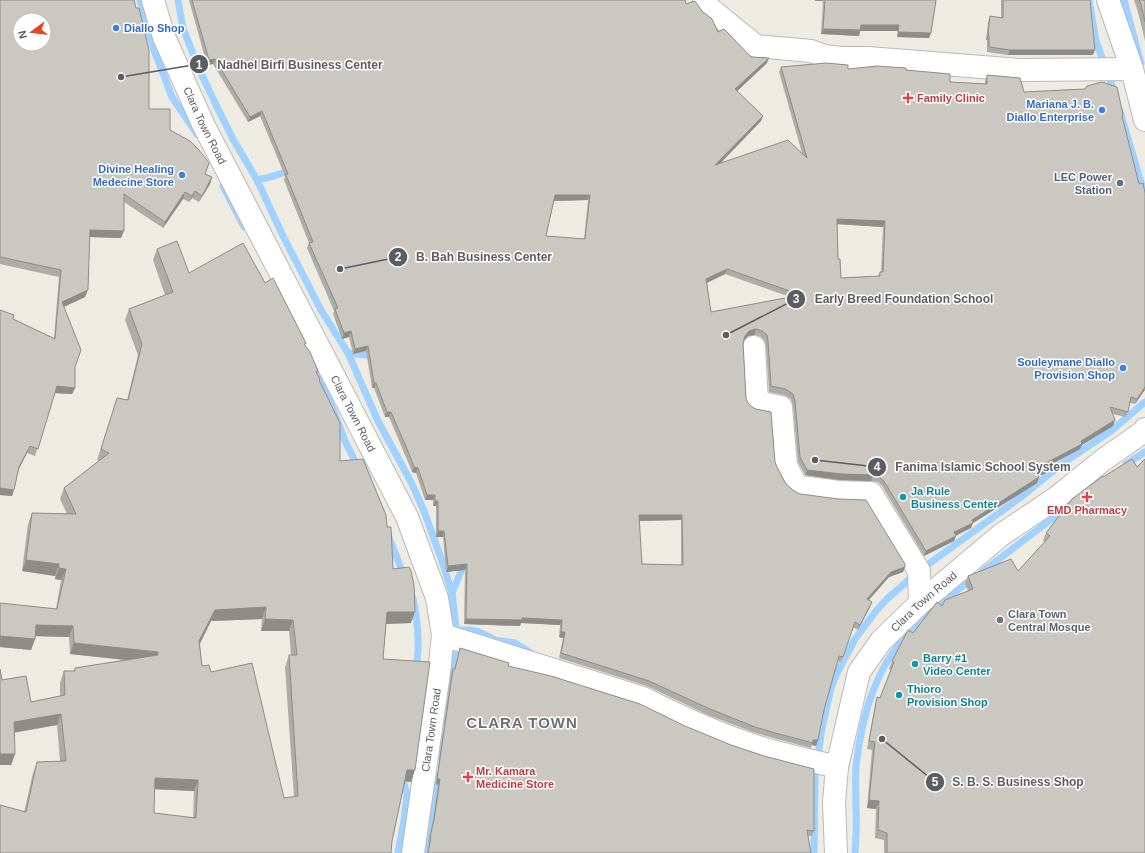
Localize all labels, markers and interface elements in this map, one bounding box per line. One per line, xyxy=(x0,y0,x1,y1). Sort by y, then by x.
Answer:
north arrow xyxy=(12,12,52,52)
place label: Diallo Shop xyxy=(124,22,185,34)
marker: Diallo Shop xyxy=(111,23,121,33)
text: N xyxy=(16,29,29,40)
callout: Nadhel Birfi Business Center xyxy=(189,52,391,76)
text: 1 xyxy=(196,58,203,72)
text: Nadhel Birfi Business Center xyxy=(217,58,383,72)
street label: Clara Town Road xyxy=(181,85,229,166)
marker: Family Clinic xyxy=(902,92,914,104)
place label: Family Clinic xyxy=(917,92,985,104)
place label: Mariana J. B. Diallo Enterprise xyxy=(1007,98,1094,123)
marker: Mariana J. B. Diallo Enterprise xyxy=(1097,105,1107,115)
place label: Divine Healing Medecine Store xyxy=(93,163,174,188)
marker: Divine Healing Medecine Store xyxy=(177,170,187,180)
place label: LEC Power Station xyxy=(1054,171,1113,196)
marker: LEC Power Station xyxy=(1115,178,1125,188)
callout: B. Bah Business Center xyxy=(388,245,561,269)
text: 2 xyxy=(395,250,402,264)
text: B. Bah Business Center xyxy=(416,250,552,264)
callout: Early Breed Foundation School xyxy=(786,287,1001,311)
text: 3 xyxy=(793,292,800,306)
text: Early Breed Foundation School xyxy=(815,292,993,306)
place label: Souleymane Diallo Provision Shop xyxy=(1017,356,1115,381)
marker: Souleymane Diallo Provision Shop xyxy=(1118,363,1128,373)
street label: Clara Town Road xyxy=(328,373,378,454)
callout: Fanima Islamic School System xyxy=(867,455,1078,479)
text: 4 xyxy=(874,460,881,474)
text: Fanima Islamic School System xyxy=(895,460,1071,474)
place label: Ja Rule Business Center xyxy=(911,485,999,510)
marker: Ja Rule Business Center xyxy=(898,492,908,502)
marker: EMD Pharmacy xyxy=(1082,492,1092,502)
place label: EMD Pharmacy xyxy=(1047,504,1128,516)
street label: Clara Town Road xyxy=(888,569,959,634)
place label: Clara Town Central Mosque xyxy=(1008,608,1091,633)
marker: Clara Town Central Mosque xyxy=(995,615,1005,625)
place label: Barry #1 Video Center xyxy=(923,652,991,677)
marker: Barry #1 Video Center xyxy=(910,659,920,669)
place label: Thioro Provision Shop xyxy=(907,683,988,708)
street label: Clara Town Road xyxy=(419,687,443,773)
marker: Thioro Provision Shop xyxy=(894,690,904,700)
district label: CLARA TOWN xyxy=(466,714,578,731)
place label: Mr. Kamara Medicine Store xyxy=(476,765,554,790)
callout: S. B. S. Business Shop xyxy=(925,770,1092,794)
marker: Mr. Kamara Medicine Store xyxy=(463,772,473,782)
text: 5 xyxy=(932,775,939,789)
text: S. B. S. Business Shop xyxy=(952,775,1084,789)

